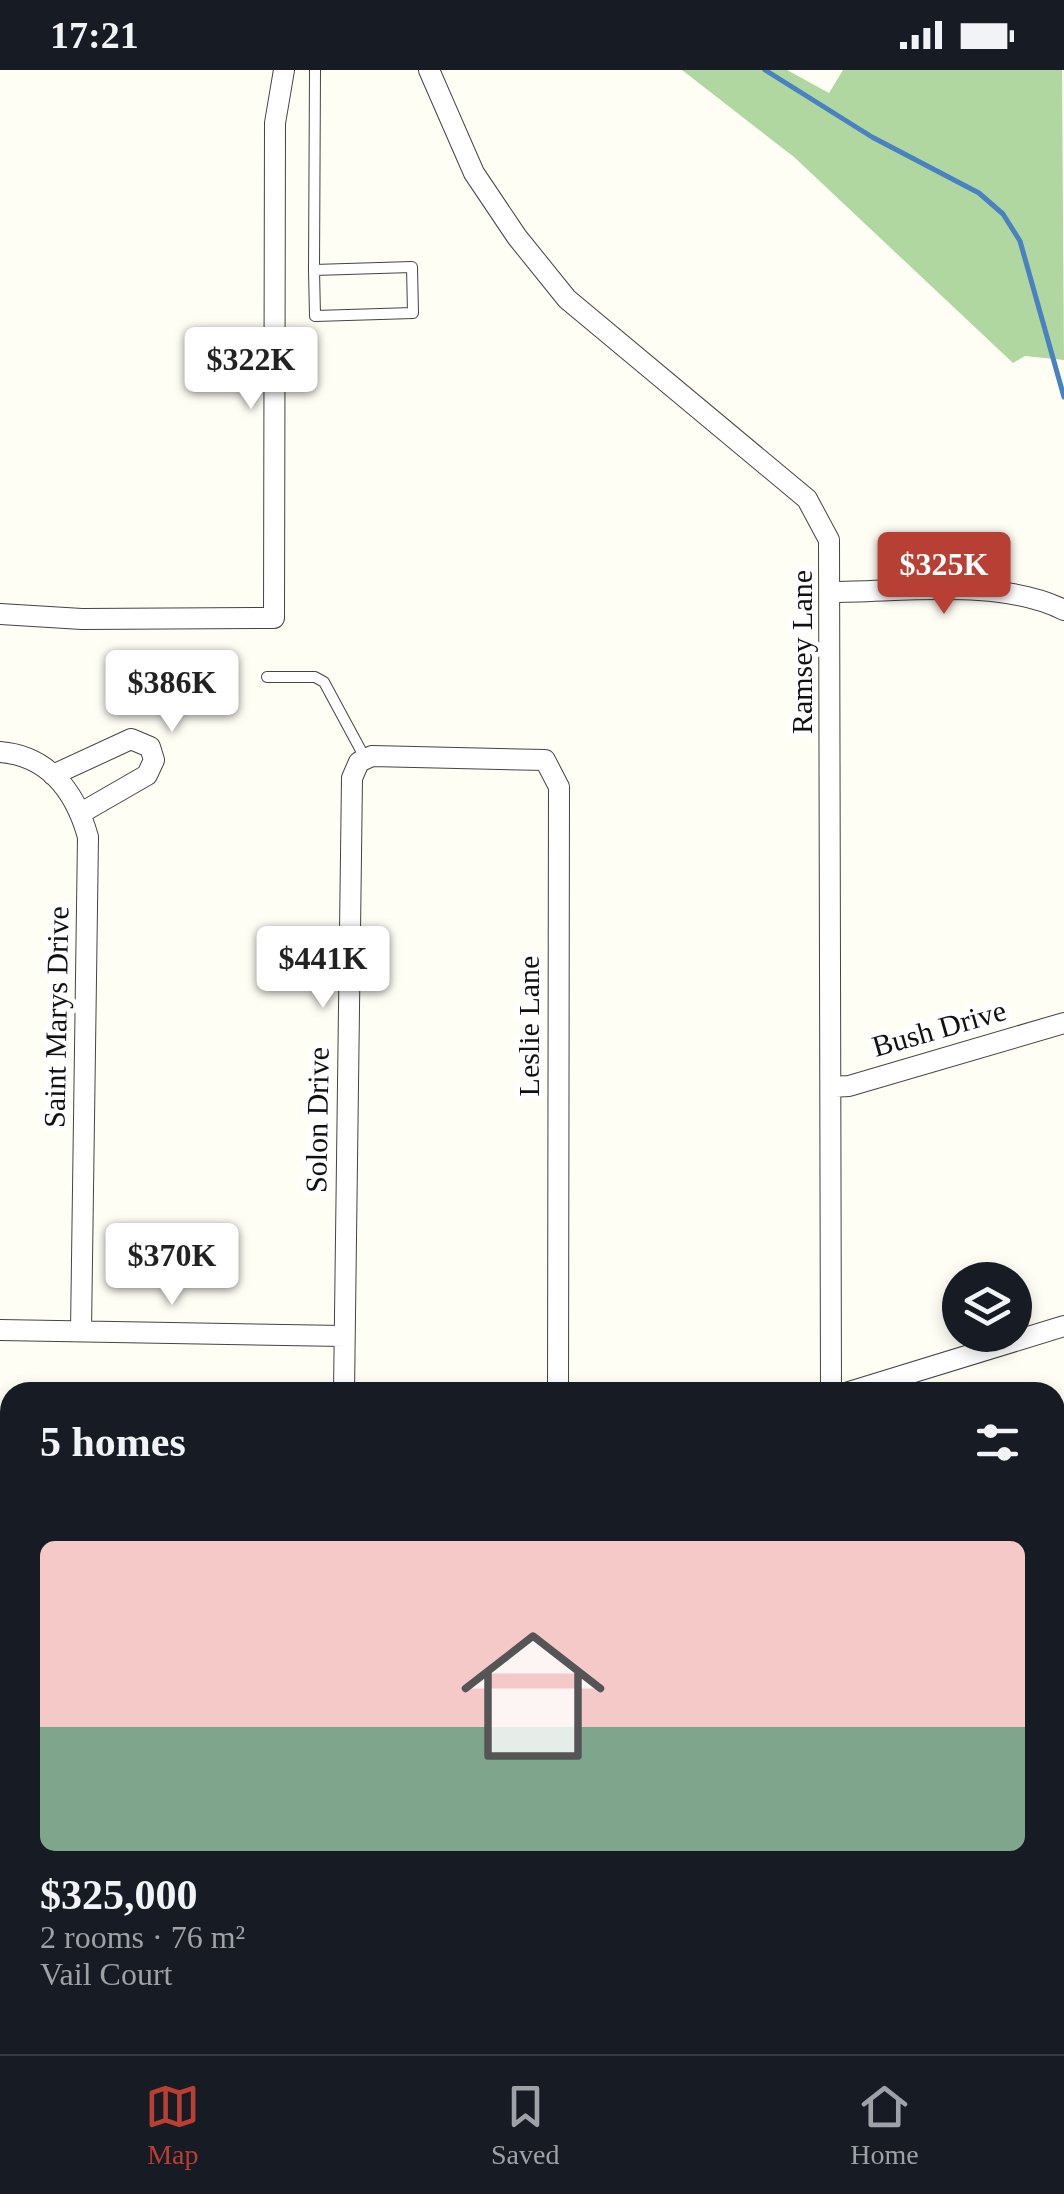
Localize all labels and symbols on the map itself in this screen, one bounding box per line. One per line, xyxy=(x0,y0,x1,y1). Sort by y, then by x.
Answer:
pin: $322K xyxy=(181,327,321,412)
pin: $325K xyxy=(874,532,1014,617)
street label: Ramsey Lane xyxy=(785,570,818,734)
pin: $386K xyxy=(102,650,242,735)
street label: Saint Marys Drive xyxy=(38,906,74,1128)
pin: $441K xyxy=(253,926,393,1011)
street label: Leslie Lane xyxy=(512,956,545,1096)
street label: Bush Drive xyxy=(868,993,1010,1063)
street label: Solon Drive xyxy=(299,1047,335,1193)
pin: $370K xyxy=(102,1223,242,1308)

